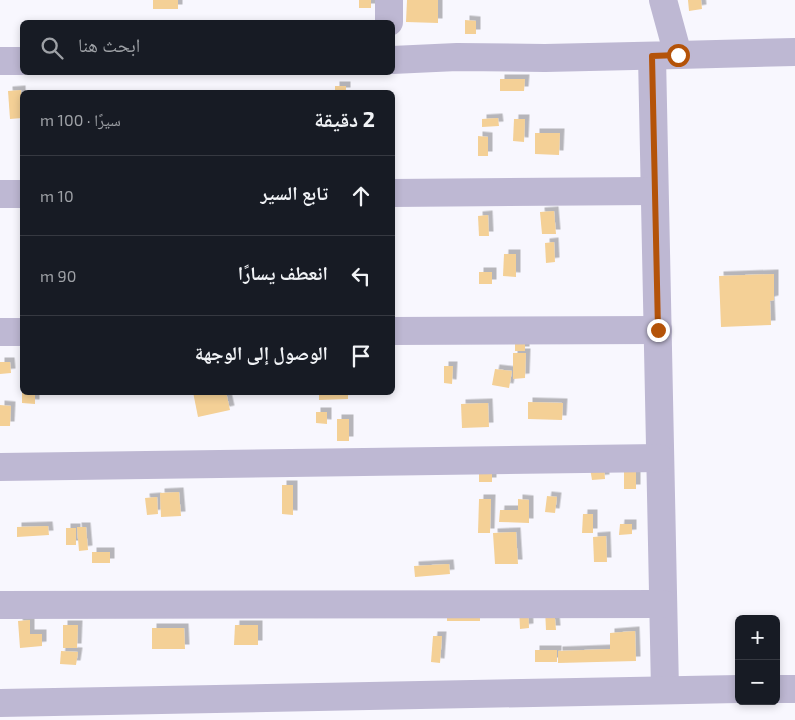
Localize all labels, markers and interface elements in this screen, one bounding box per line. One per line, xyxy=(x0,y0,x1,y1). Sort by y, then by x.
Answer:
search box xyxy=(20,20,395,75)
text: ابحث هنا xyxy=(78,33,140,56)
icon: search xyxy=(38,34,66,62)
route start xyxy=(667,44,690,67)
text: 2 دقيقة xyxy=(314,106,375,131)
text: سيرًا · 100 m xyxy=(40,110,121,129)
text: تابع السير xyxy=(261,181,328,204)
icon: ahead xyxy=(347,182,375,210)
text: 10 m xyxy=(40,186,74,205)
text: انعطف يسارًا xyxy=(238,261,328,284)
icon: left xyxy=(347,262,375,290)
text: 90 m xyxy=(40,266,76,285)
route end xyxy=(647,319,670,342)
text: الوصول إلى الوجهة xyxy=(195,341,328,364)
icon: arrive xyxy=(347,342,375,370)
map controls xyxy=(735,615,780,705)
button: + xyxy=(735,615,780,660)
button: − xyxy=(735,660,780,705)

